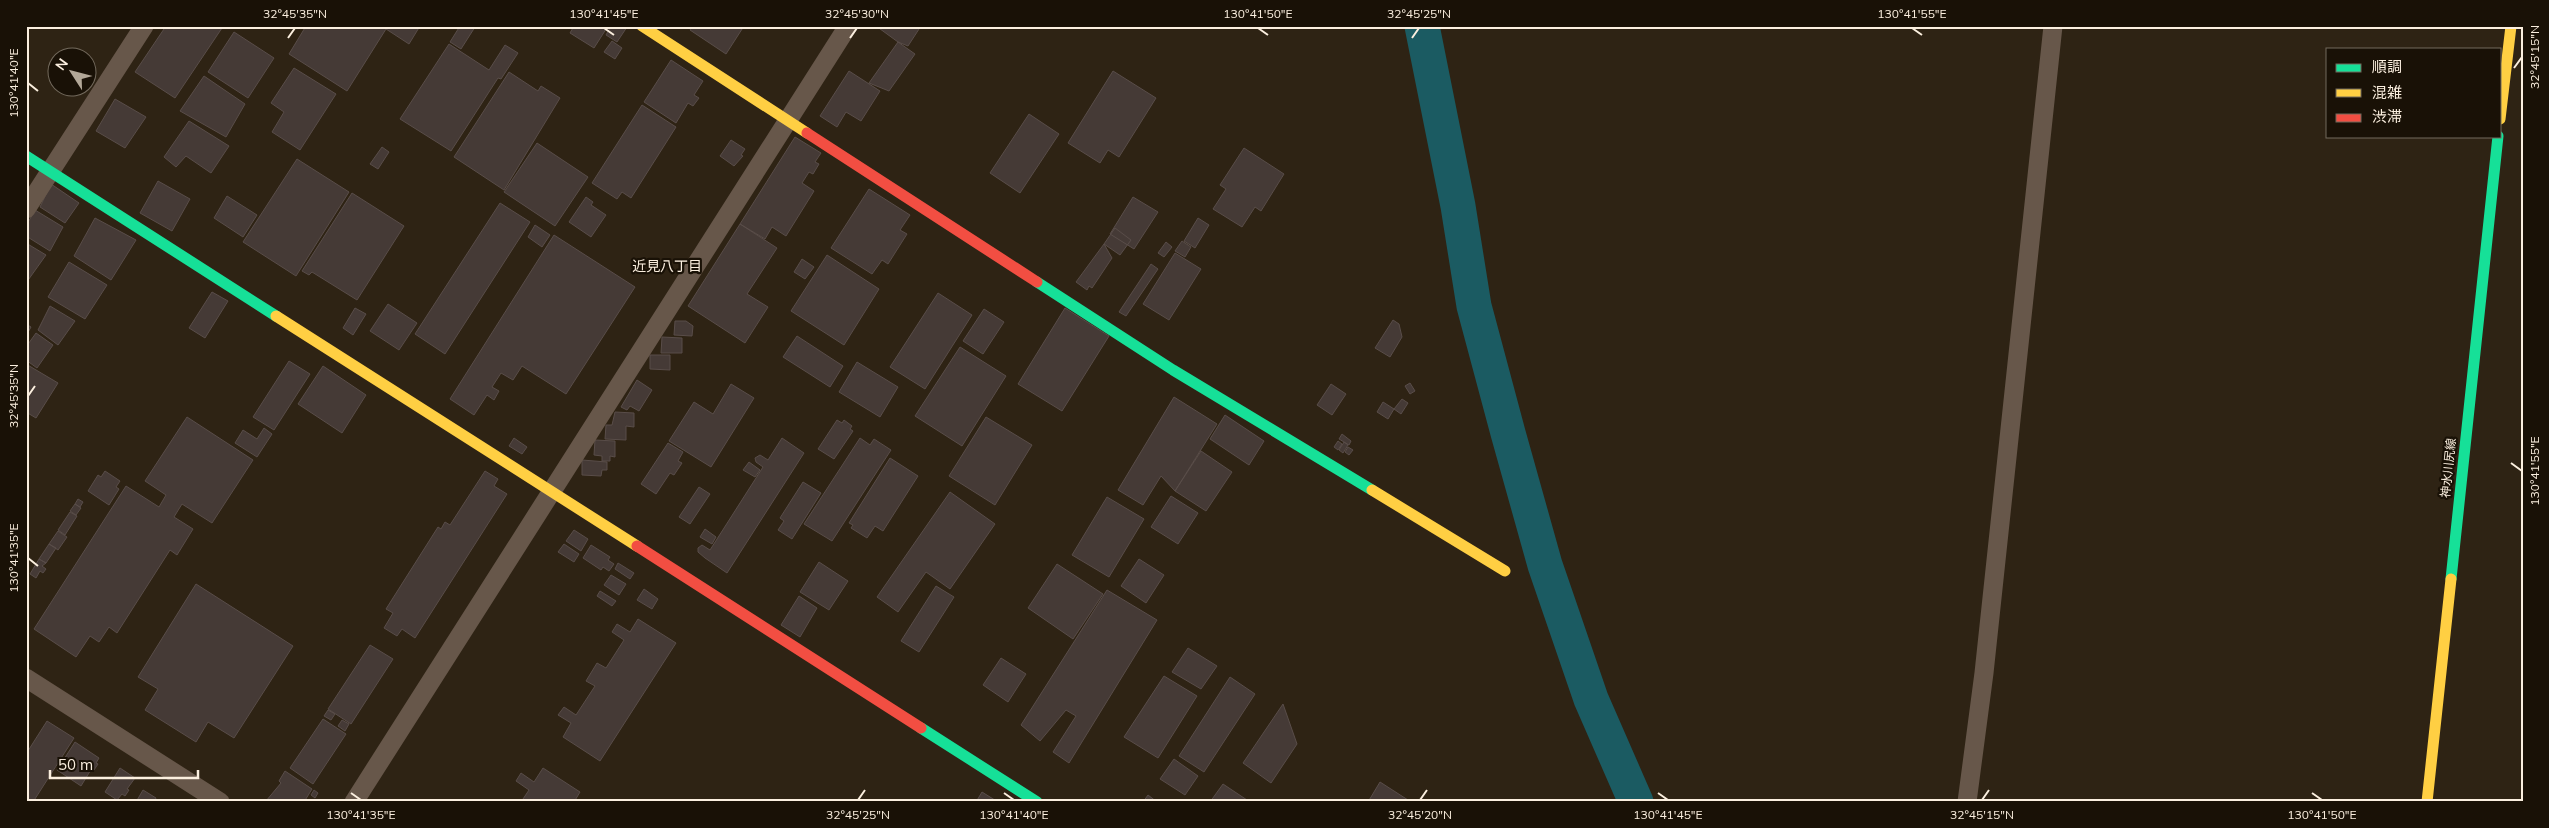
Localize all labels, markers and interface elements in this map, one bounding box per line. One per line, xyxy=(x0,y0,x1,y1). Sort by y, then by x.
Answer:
text: 32°45'35"N xyxy=(263,6,327,21)
text: 130°41'45"E xyxy=(569,6,639,21)
text: 32°45'30"N xyxy=(825,6,889,21)
text: 130°41'50"E xyxy=(1223,6,1293,21)
text: 32°45'25"N xyxy=(1387,6,1451,21)
text: 130°41'55"E xyxy=(1877,6,1947,21)
text: 32°45'15"N xyxy=(2527,25,2542,89)
text: 130°41'40"E xyxy=(6,48,21,118)
north arrow xyxy=(48,48,98,98)
legend xyxy=(2326,48,2502,138)
text: N xyxy=(51,55,72,74)
text: 順調 xyxy=(2372,57,2402,76)
text: 混雑 xyxy=(2372,83,2402,102)
text: 渋滞 xyxy=(2372,107,2402,126)
district label: 近見八丁目 xyxy=(632,257,702,275)
text: 32°45'35"N xyxy=(6,364,21,428)
text: 130°41'55"E xyxy=(2527,436,2542,506)
street label: 神水川尻線 xyxy=(2437,437,2459,499)
text: 130°41'35"E xyxy=(6,523,21,593)
scale bar xyxy=(50,748,198,780)
text: 50 m xyxy=(58,755,93,774)
text: 130°41'35"E xyxy=(326,807,396,822)
text: 32°45'25"N xyxy=(826,807,890,822)
text: 130°41'40"E xyxy=(979,807,1049,822)
text: 32°45'20"N xyxy=(1388,807,1452,822)
text: 130°41'45"E xyxy=(1633,807,1703,822)
text: 32°45'15"N xyxy=(1950,807,2014,822)
text: 130°41'50"E xyxy=(2287,807,2357,822)

